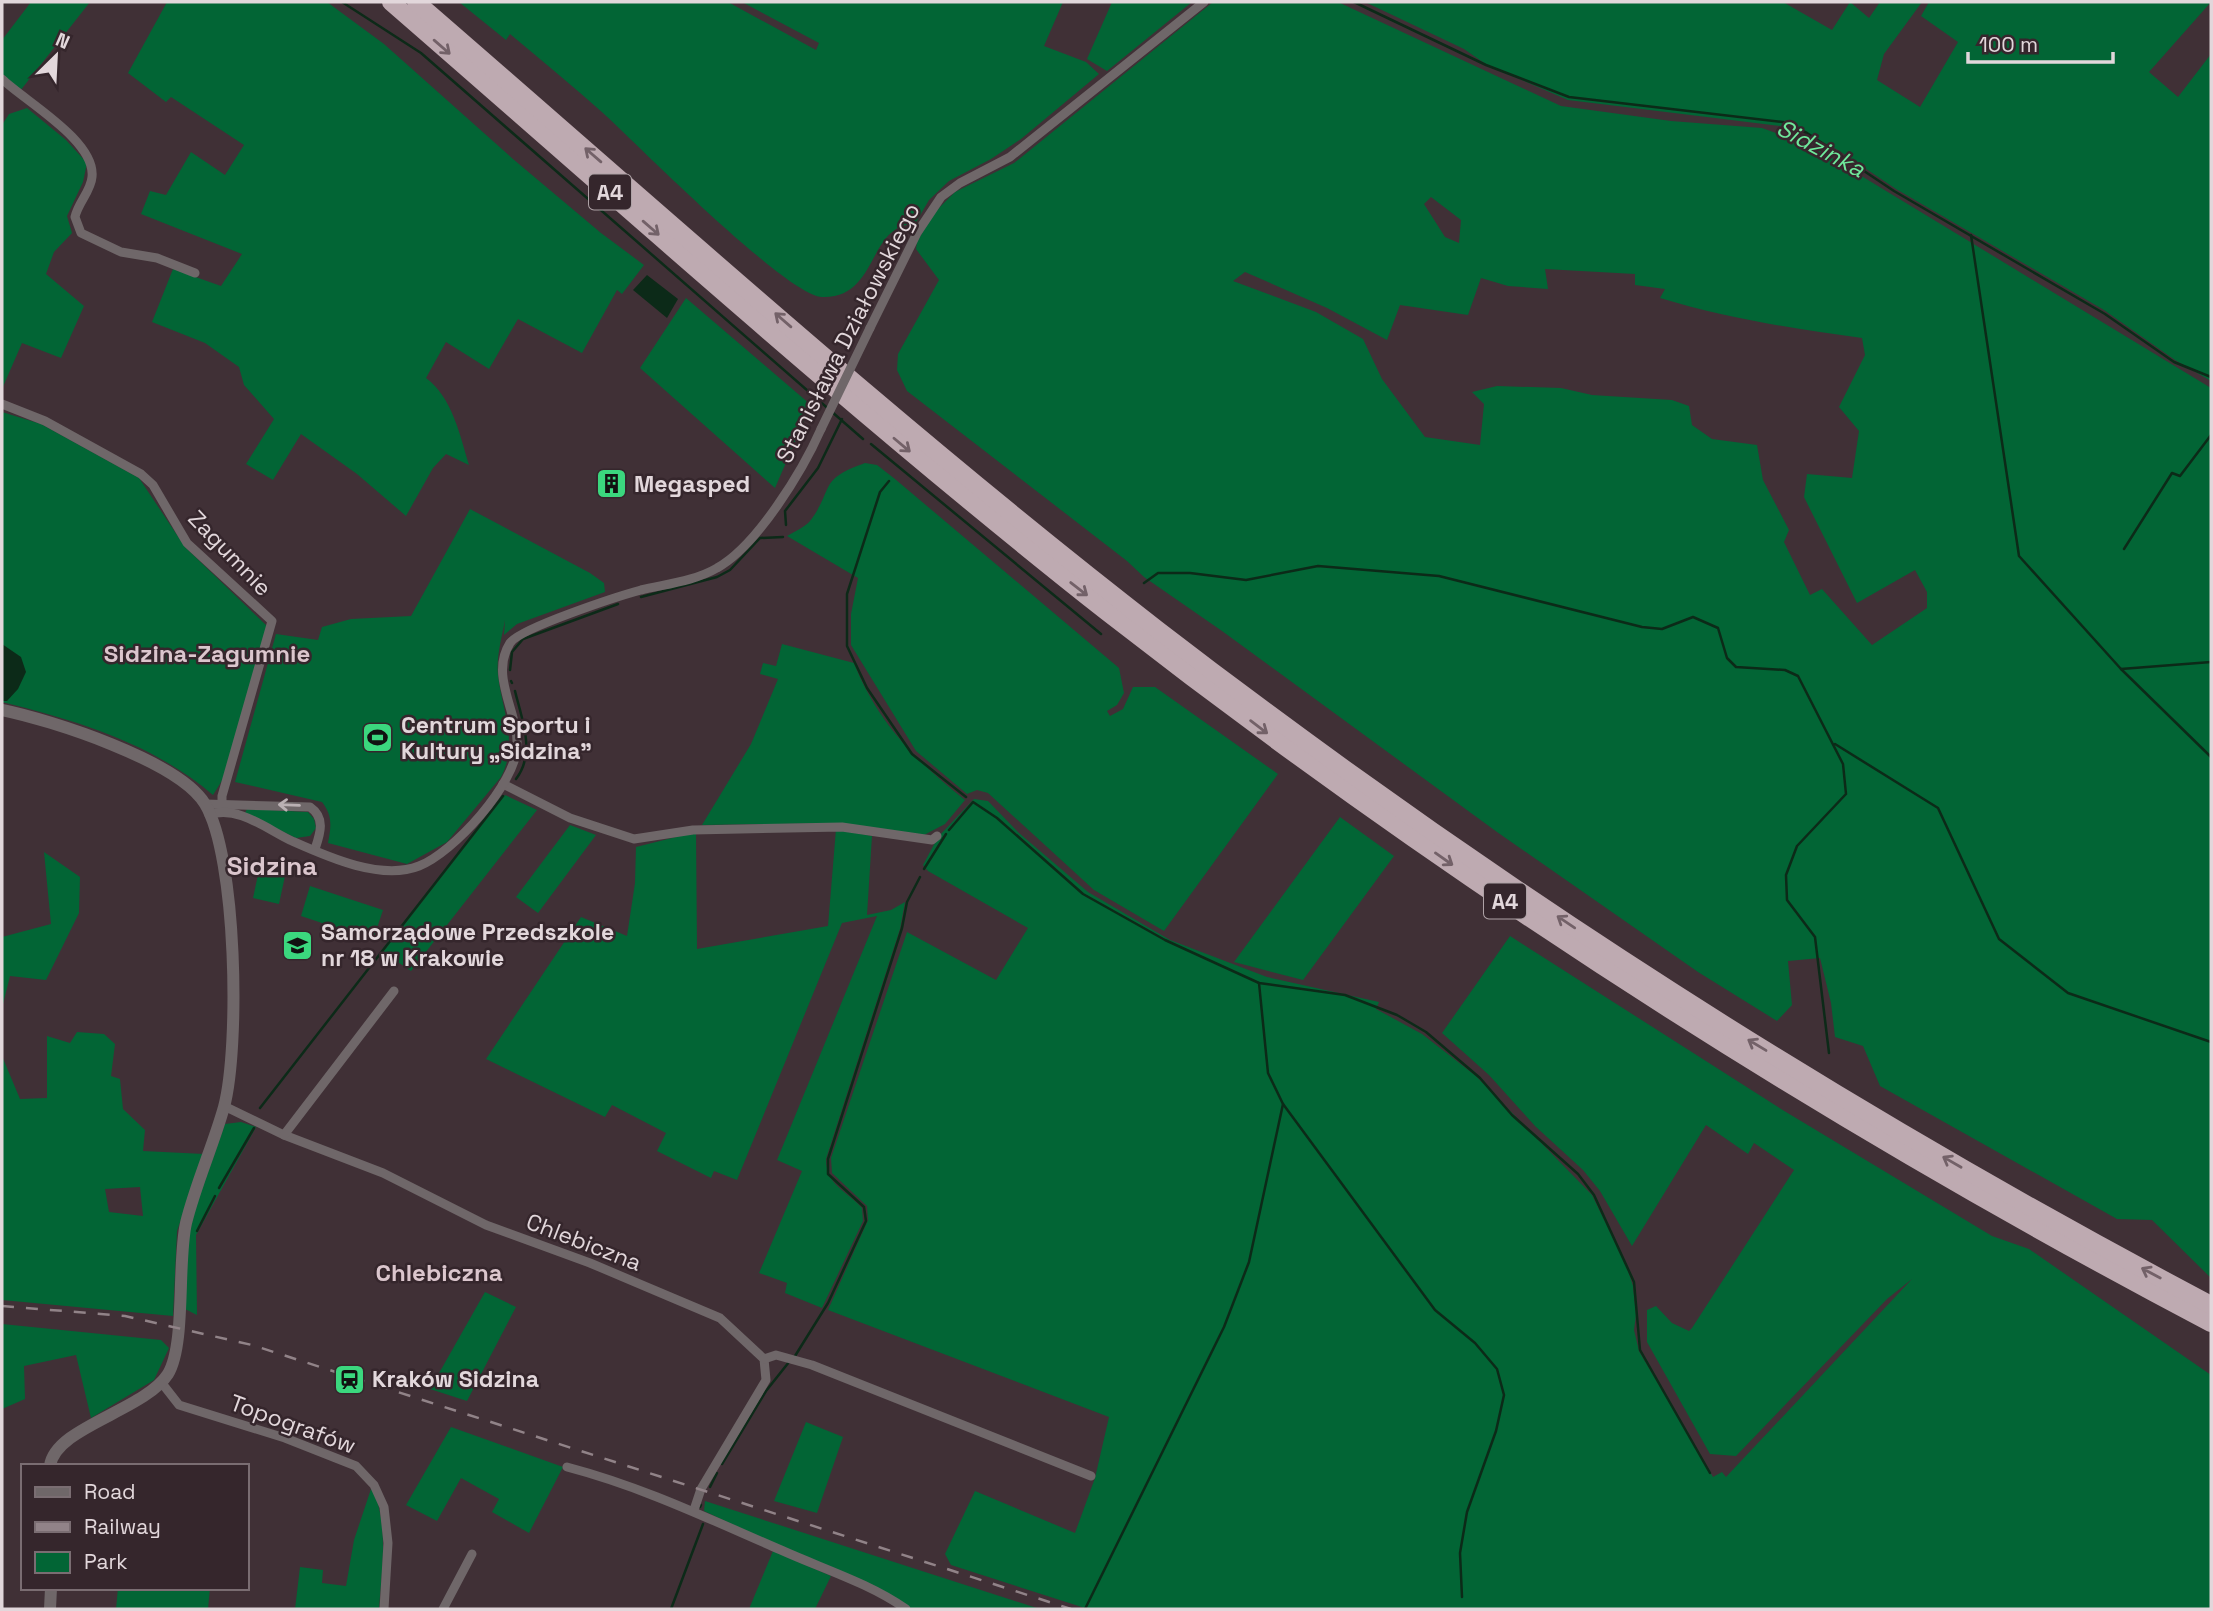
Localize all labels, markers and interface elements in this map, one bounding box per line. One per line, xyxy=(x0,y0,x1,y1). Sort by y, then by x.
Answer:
north arrow xyxy=(21,21,91,91)
scale bar xyxy=(1968,21,2113,65)
text: N xyxy=(52,27,74,55)
text: 100 m xyxy=(1979,31,2038,58)
one-way arrow xyxy=(433,38,450,55)
water label: Sidzinka xyxy=(1772,112,1871,184)
one-way arrow xyxy=(584,147,602,163)
road number: A4 xyxy=(589,174,631,210)
street label: Stanisława Działowskiego xyxy=(769,198,927,468)
one-way arrow xyxy=(642,220,660,236)
one-way arrow xyxy=(775,312,792,329)
one-way arrow xyxy=(893,437,911,453)
building icon: Megasped xyxy=(594,467,628,501)
place label: Megasped xyxy=(634,469,750,499)
street label: Zagumnie xyxy=(182,504,278,602)
one-way arrow xyxy=(1069,581,1087,596)
district label: Sidzina-Zagumnie xyxy=(104,638,310,669)
place label: Centrum Sportu i Kultury „Sidzina” xyxy=(401,710,592,766)
one-way arrow xyxy=(1250,719,1269,734)
sports icon: Centrum Sportu i Kultury „Sidzina” xyxy=(361,721,395,755)
one-way arrow xyxy=(278,799,301,812)
district label: Sidzina xyxy=(227,849,317,883)
one-way arrow xyxy=(1434,852,1453,866)
road number: A4 xyxy=(1484,884,1526,918)
one-way arrow xyxy=(1557,915,1576,929)
place label: Samorządowe Przedszkole nr 18 w Krakowie xyxy=(321,917,614,973)
school or university icon: Samorządowe Przedszkole nr 18 w Krakowie xyxy=(281,928,315,962)
one-way arrow xyxy=(1748,1038,1768,1052)
one-way arrow xyxy=(1943,1155,1963,1169)
street label: Chlebiczna xyxy=(522,1206,646,1278)
district label: Chlebiczna xyxy=(375,1257,503,1288)
one-way arrow xyxy=(2141,1266,2162,1279)
station icon: Kraków Sidzina xyxy=(332,1362,366,1396)
place label: Kraków Sidzina xyxy=(372,1364,539,1394)
street label: Topografów xyxy=(226,1387,360,1461)
legend xyxy=(21,1464,248,1590)
text: Road xyxy=(84,1478,136,1505)
text: Railway xyxy=(84,1513,161,1540)
text: Park xyxy=(84,1548,128,1575)

